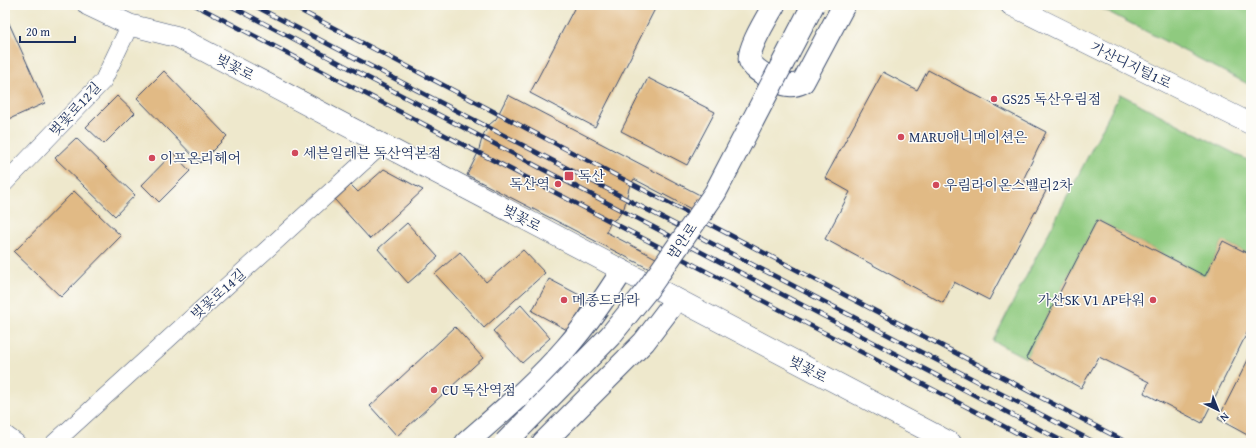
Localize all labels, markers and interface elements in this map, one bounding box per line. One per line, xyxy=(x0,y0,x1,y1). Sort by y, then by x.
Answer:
scale bar xyxy=(20,18,75,44)
text: 20 m xyxy=(26,23,50,40)
street label: 가산디지털1로 xyxy=(1087,37,1175,93)
street label: 벚꽃로 xyxy=(212,49,258,86)
street label: 벚꽃로12길 xyxy=(45,77,105,141)
place label: GS25 독산우림점 xyxy=(1002,89,1101,109)
marker: GS25 독산우림점 xyxy=(989,94,999,104)
place label: MARU애니메이션은 xyxy=(909,127,1028,147)
marker: MARU애니메이션은 xyxy=(896,132,906,142)
place label: 세븐일레븐 독산역본점 xyxy=(303,143,441,163)
place label: 이프온리헤어 xyxy=(160,148,241,168)
marker: 세븐일레븐 독산역본점 xyxy=(290,148,300,158)
marker: 이프온리헤어 xyxy=(147,153,157,163)
place label: 독산 xyxy=(578,166,606,186)
marker: 독산 xyxy=(563,170,575,182)
place label: 독산역 xyxy=(509,174,550,194)
place label: 우림라이온스밸리2차 xyxy=(944,175,1073,195)
marker: 독산역 xyxy=(553,179,563,189)
marker: 우림라이온스밸리2차 xyxy=(931,180,941,190)
street label: 벚꽃로 xyxy=(499,200,545,237)
street label: 범안로 xyxy=(662,218,702,263)
street label: 벚꽃로14길 xyxy=(186,264,250,324)
place label: 메종드라라 xyxy=(572,290,640,310)
place label: 가산SK V1 AP타워 xyxy=(1038,290,1145,310)
marker: 메종드라라 xyxy=(559,295,569,305)
marker: 가산SK V1 AP타워 xyxy=(1148,295,1158,305)
street label: 벚꽃로 xyxy=(785,351,831,388)
place label: CU 독산역점 xyxy=(442,380,516,400)
marker: CU 독산역점 xyxy=(429,385,439,395)
north arrow xyxy=(1198,390,1238,430)
text: N xyxy=(1216,409,1233,426)

